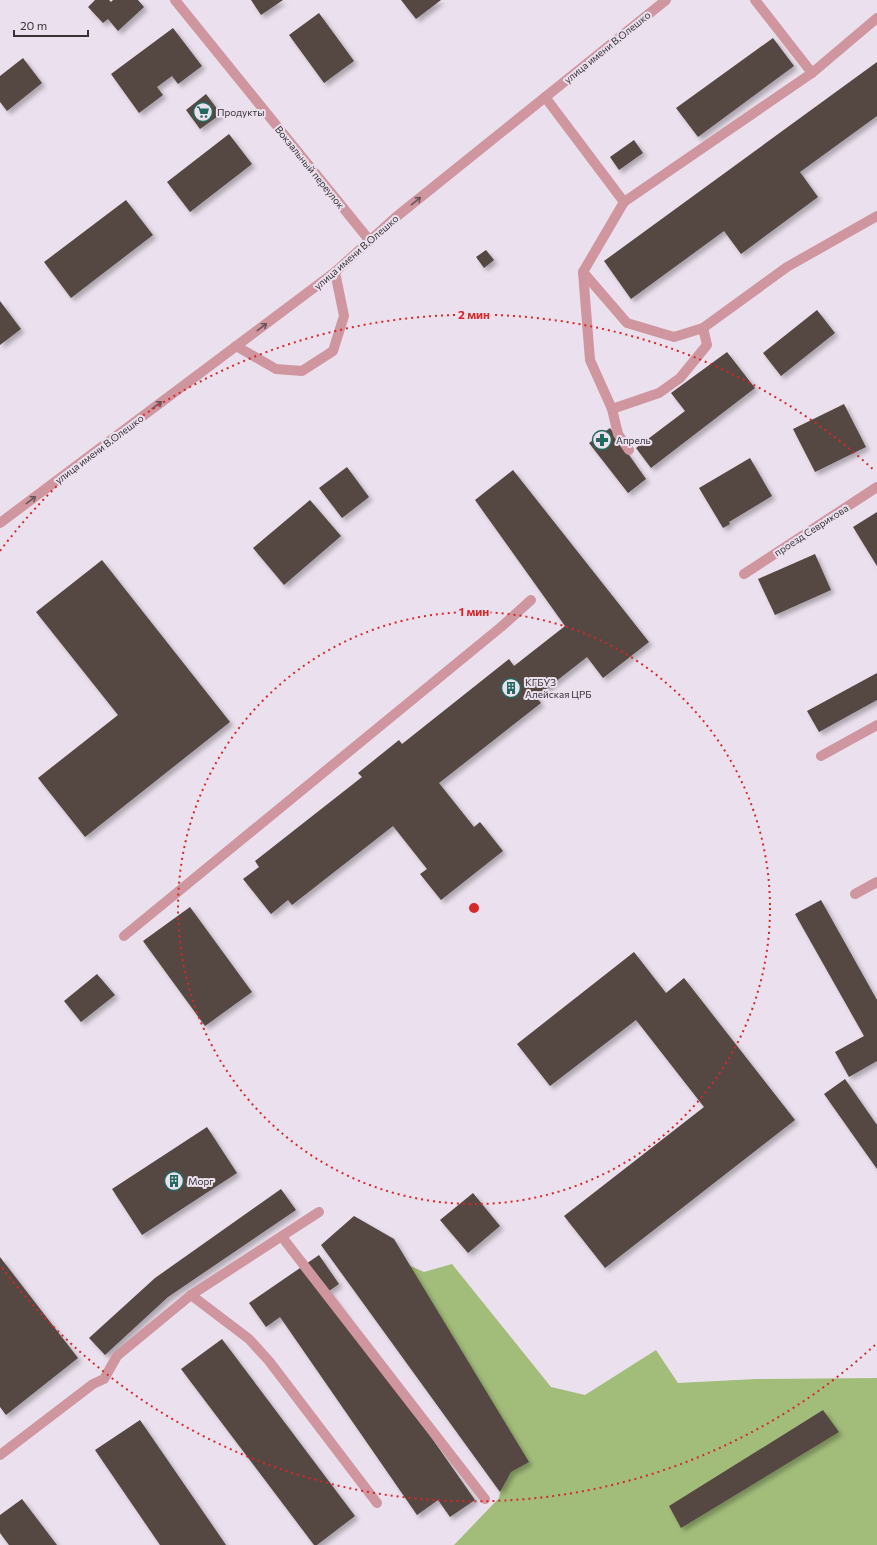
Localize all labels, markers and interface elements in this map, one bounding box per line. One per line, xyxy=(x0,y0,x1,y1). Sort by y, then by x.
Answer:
street label: улица имени В.Олешко xyxy=(561,8,653,86)
scale bar xyxy=(14,12,88,38)
text: 20 m xyxy=(20,18,47,32)
supermarket icon: Продукты xyxy=(192,101,214,123)
place label: Продукты xyxy=(217,106,264,118)
street label: Вокзальный переулок xyxy=(273,123,348,211)
one-way arrow xyxy=(411,196,422,205)
street label: улица имени В.Олешко xyxy=(311,212,401,292)
text: 2 мин xyxy=(458,307,490,321)
one-way arrow xyxy=(256,323,267,331)
one-way arrow xyxy=(152,401,163,409)
street label: улица имени В.Олешко xyxy=(52,412,146,486)
pharmacy icon: Апрель xyxy=(591,429,613,451)
place label: Апрель xyxy=(616,434,651,446)
one-way arrow xyxy=(26,496,37,504)
street label: проезд Севрикова xyxy=(772,502,850,558)
text: 1 мин xyxy=(459,604,489,618)
place label: КГБУЗ Алейская ЦРБ xyxy=(525,676,592,700)
building icon: КГБУЗ Алейская ЦРБ xyxy=(500,677,522,699)
centre of rings xyxy=(467,901,481,915)
building icon: Морг xyxy=(163,1170,185,1192)
place label: Морг xyxy=(188,1175,214,1187)

